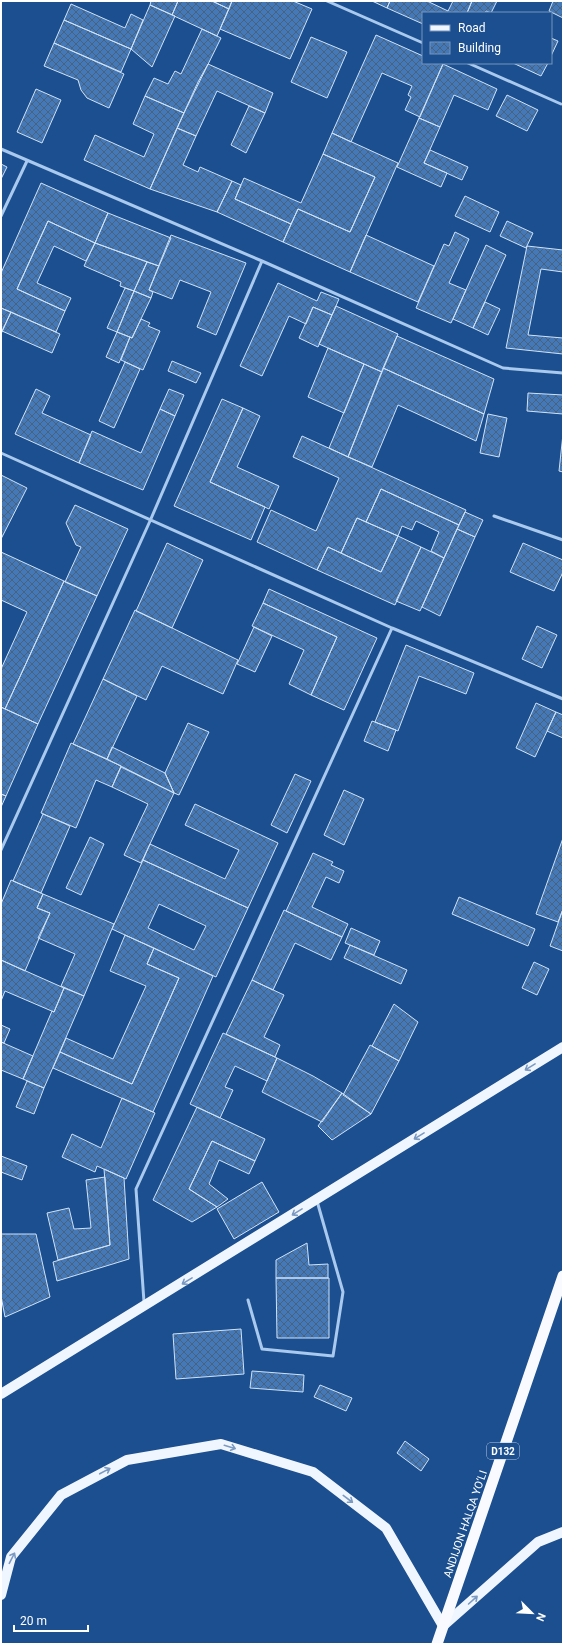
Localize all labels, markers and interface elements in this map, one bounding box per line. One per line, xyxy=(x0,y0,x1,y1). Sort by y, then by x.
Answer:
legend xyxy=(422,12,552,64)
text: Road xyxy=(458,21,486,35)
text: Building xyxy=(458,41,501,55)
one-way arrow xyxy=(524,1064,536,1072)
one-way arrow xyxy=(414,1132,425,1140)
one-way arrow xyxy=(292,1208,303,1216)
one-way arrow xyxy=(181,1277,193,1285)
one-way arrow xyxy=(224,1443,236,1451)
road number: D132 xyxy=(487,1443,519,1459)
one-way arrow xyxy=(99,1467,111,1475)
street label: ANDIJON HALQA YO‘LI xyxy=(441,1469,490,1580)
one-way arrow xyxy=(342,1494,353,1503)
one-way arrow xyxy=(9,1552,16,1564)
north arrow xyxy=(512,1593,552,1633)
one-way arrow xyxy=(467,1596,478,1605)
scale bar xyxy=(14,1607,88,1633)
text: N xyxy=(533,1611,548,1623)
text: 20 m xyxy=(20,1614,47,1628)

